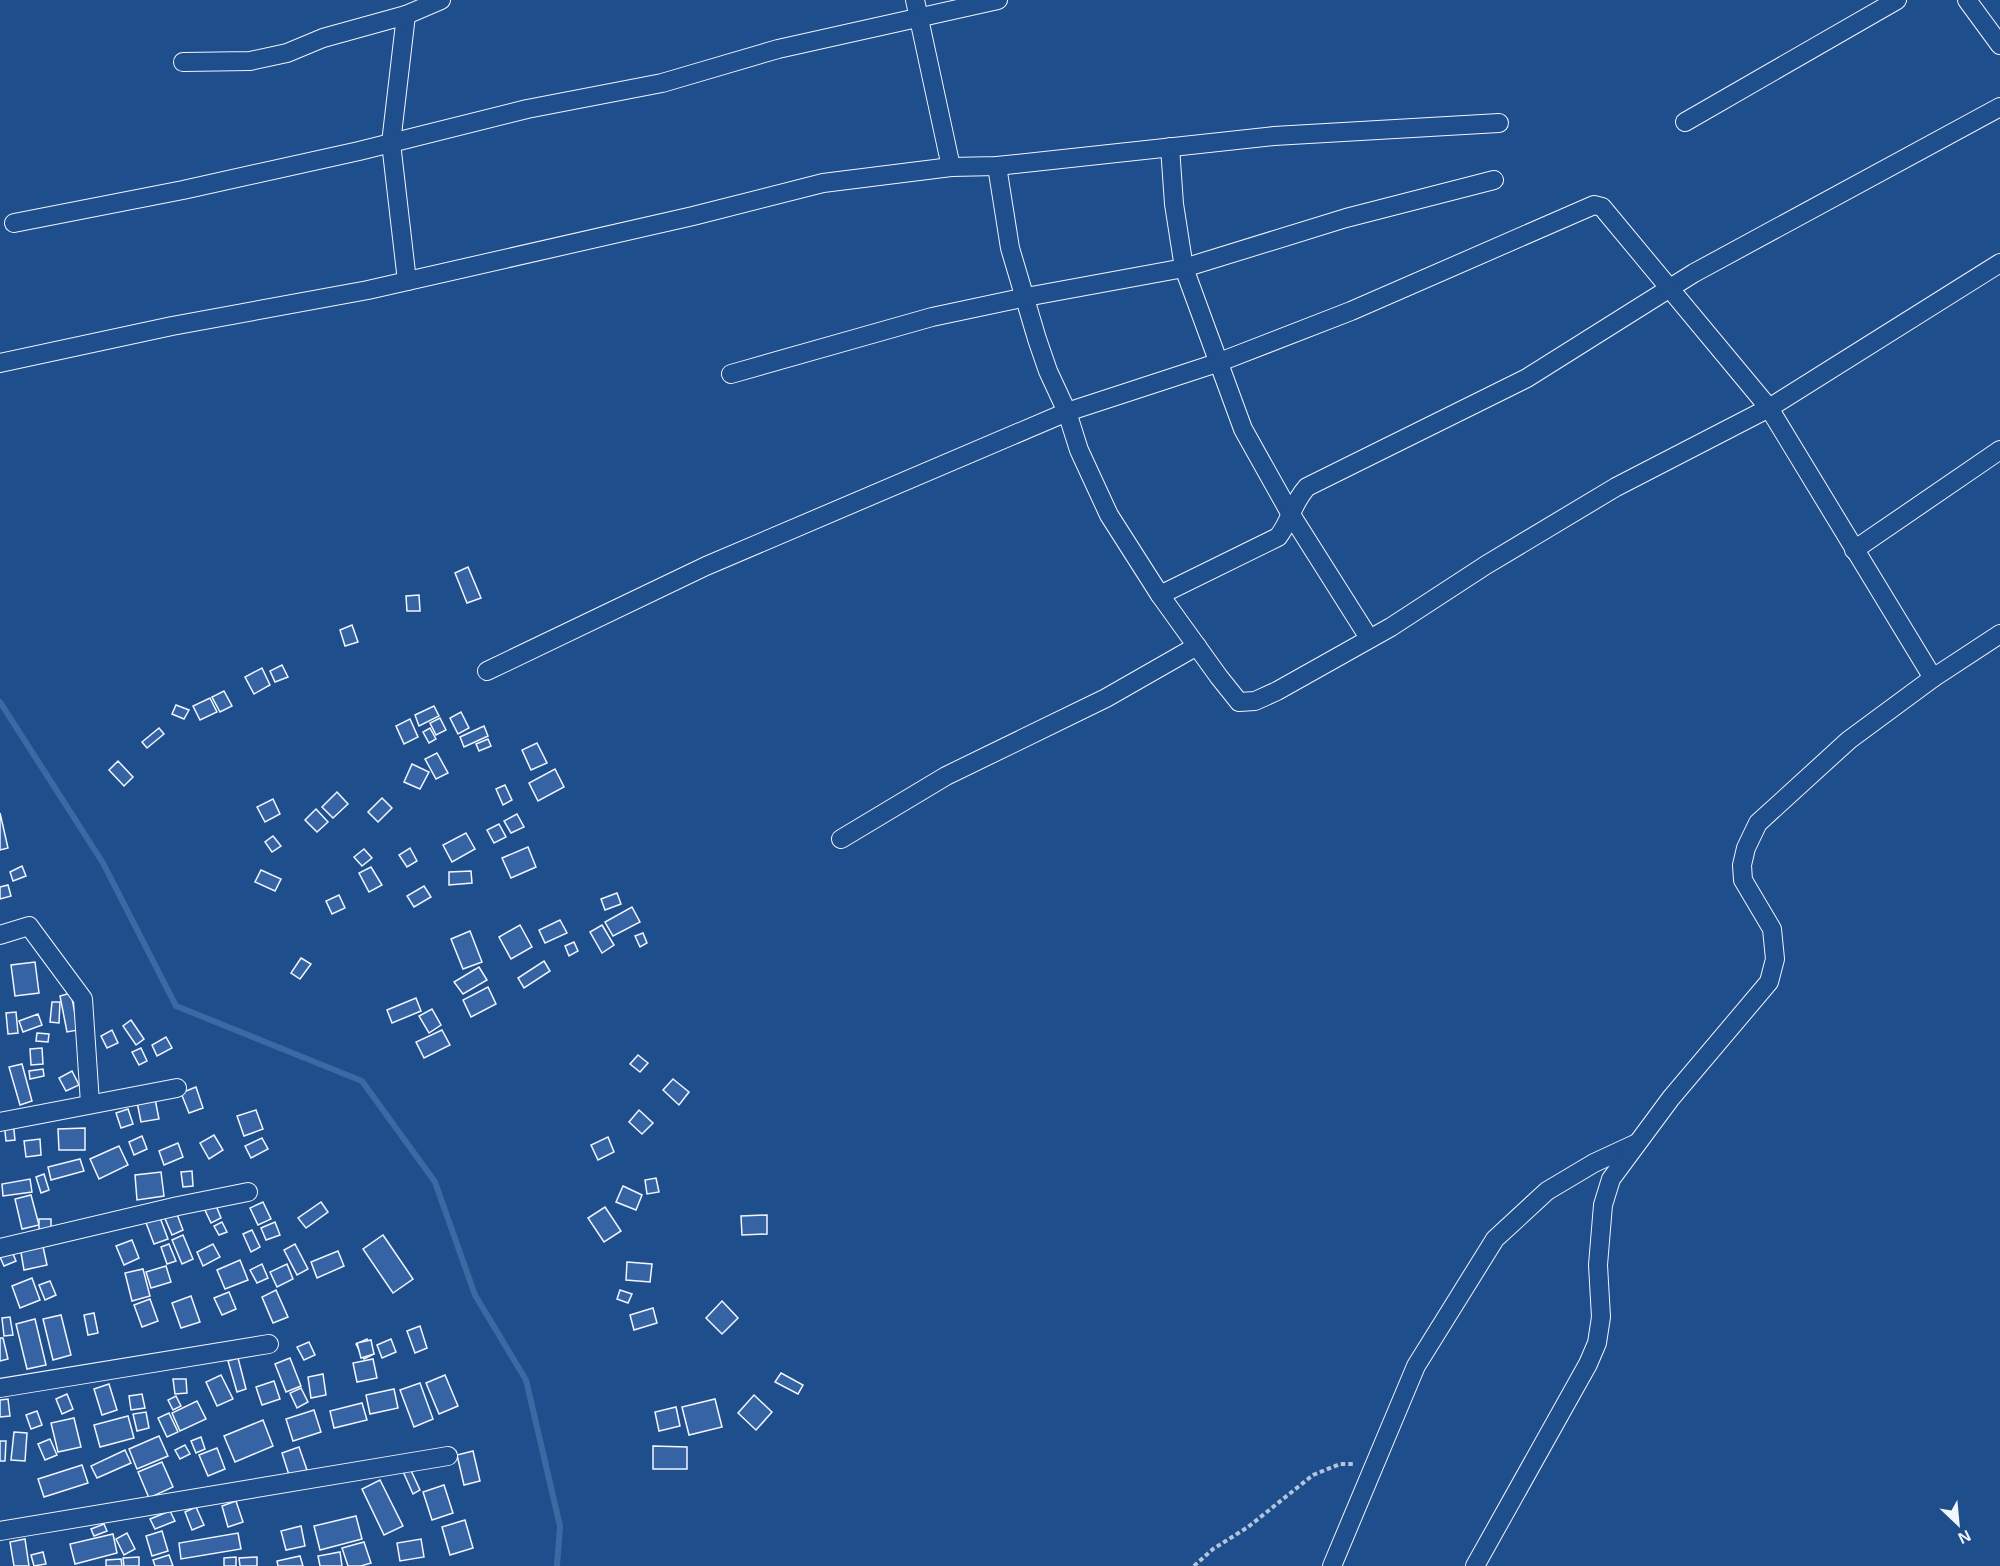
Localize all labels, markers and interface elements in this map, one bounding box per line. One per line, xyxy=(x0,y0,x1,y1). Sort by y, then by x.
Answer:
north arrow xyxy=(1928,1494,1988,1554)
text: N xyxy=(1955,1527,1973,1547)

